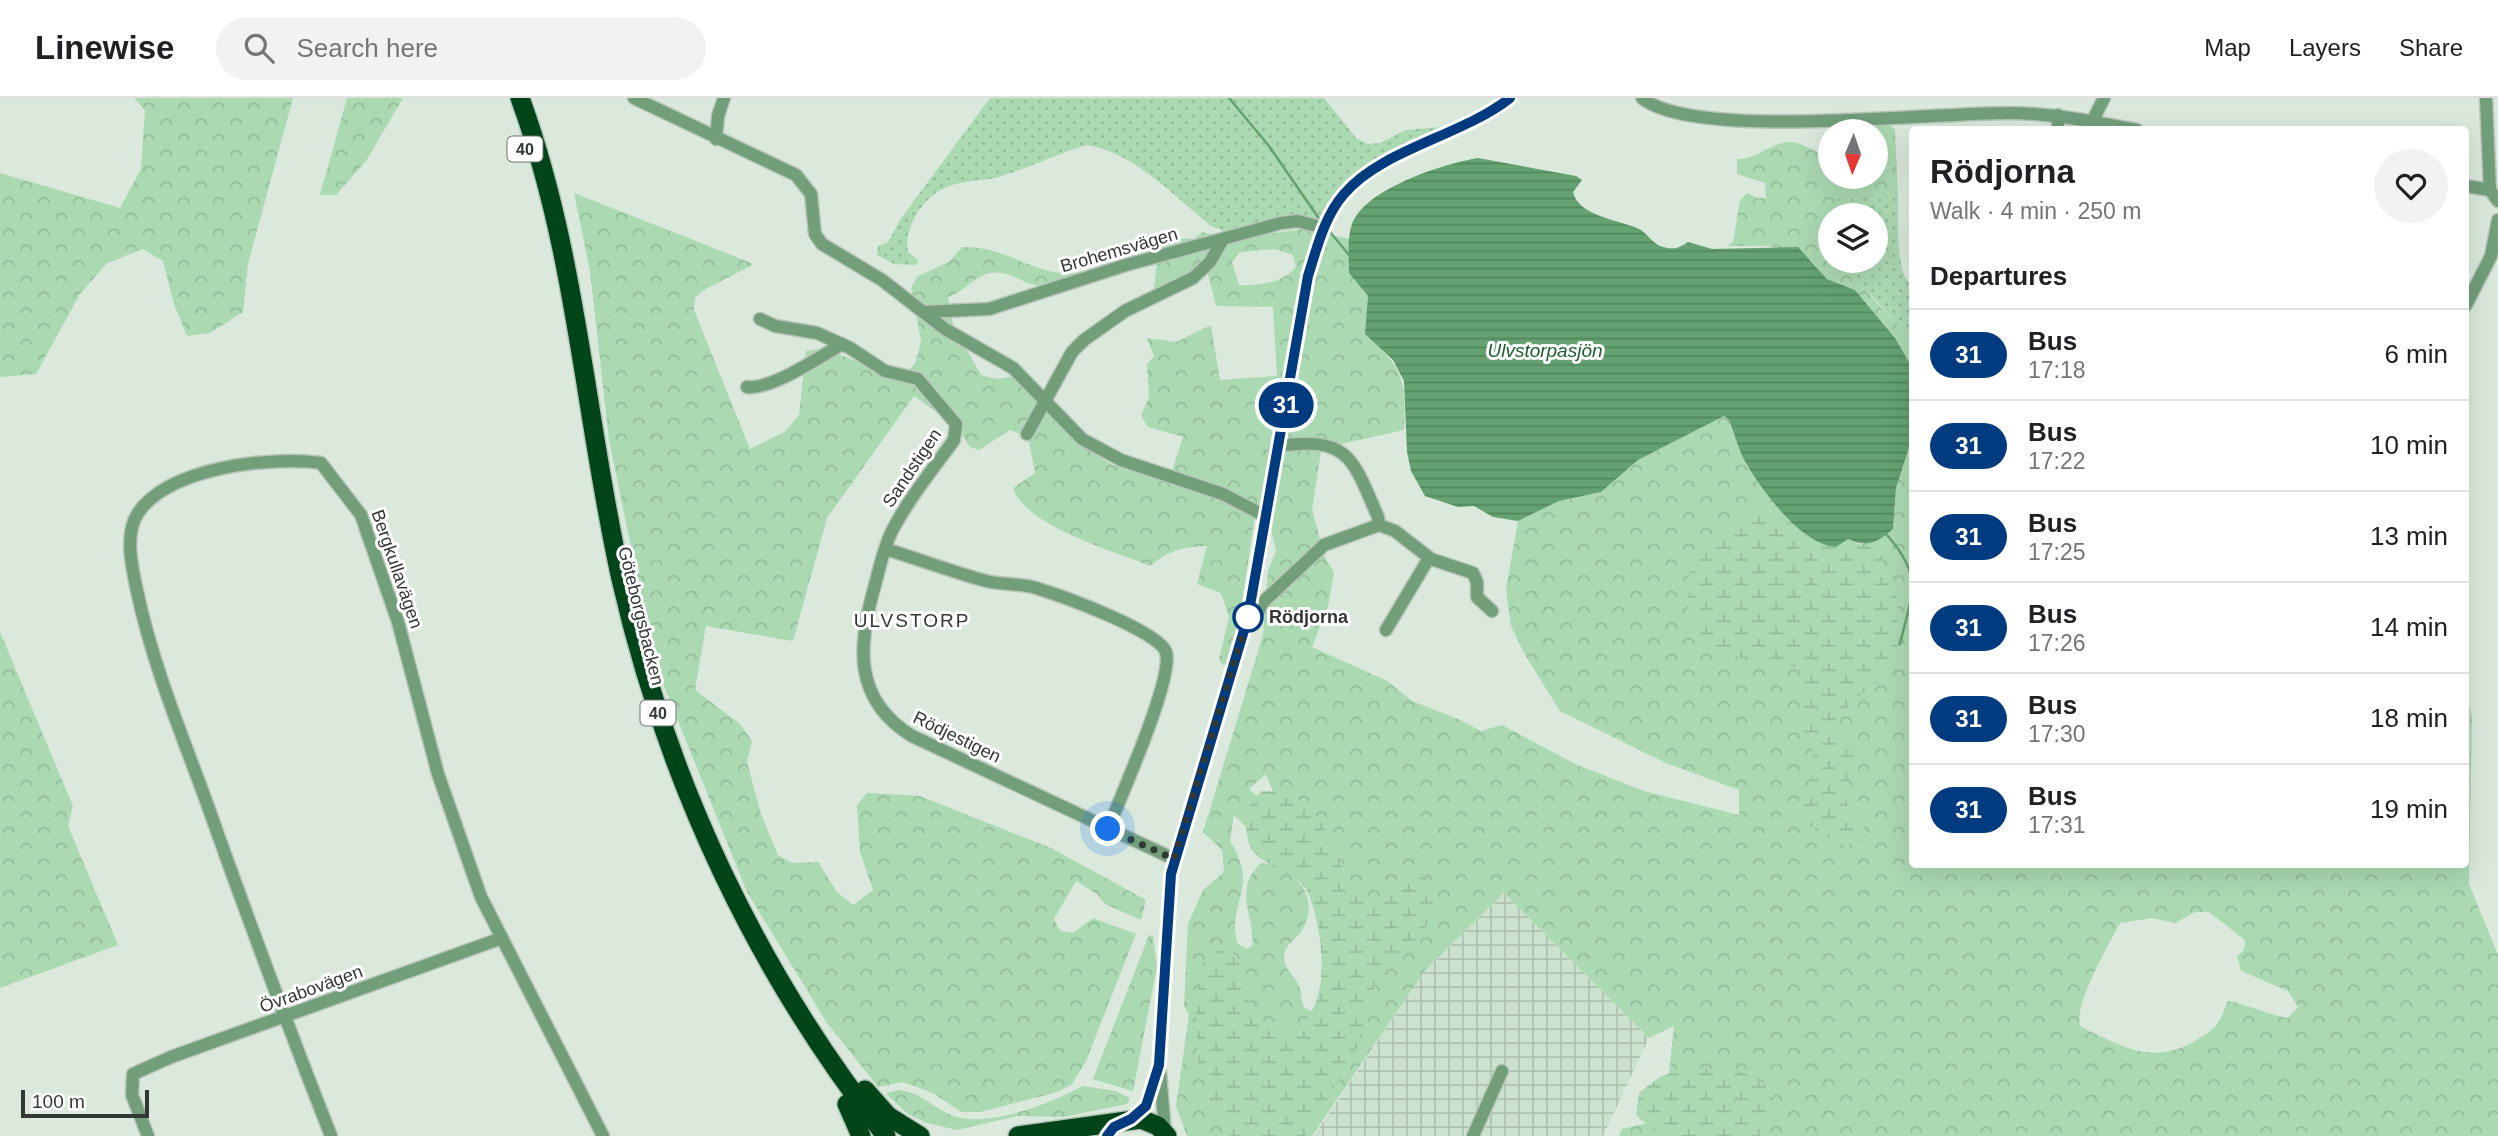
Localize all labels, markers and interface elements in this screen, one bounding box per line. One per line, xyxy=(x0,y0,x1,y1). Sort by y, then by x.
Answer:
search box xyxy=(216,17,706,80)
text: Linewise xyxy=(35,29,174,66)
icon: search xyxy=(240,29,278,67)
text: Search here xyxy=(296,33,438,63)
text: Map xyxy=(2204,34,2251,61)
text: Layers xyxy=(2289,34,2361,61)
text: Share xyxy=(2399,34,2463,61)
north arrow xyxy=(1818,119,1888,189)
map controls xyxy=(1818,119,1888,273)
road number: 40 xyxy=(508,136,542,162)
button: heart xyxy=(2374,149,2448,223)
text: Rödjorna xyxy=(1930,153,2075,190)
text: Walk · 4 min · 250 m xyxy=(1930,198,2141,224)
button: layers xyxy=(1818,203,1888,273)
street label: Brohemsvägen xyxy=(1058,224,1180,276)
text: Departures xyxy=(1930,261,2067,291)
text: Bus xyxy=(2028,326,2077,356)
text: 6 min xyxy=(2384,339,2448,369)
water label: Ulvstorpasjön xyxy=(1487,340,1603,361)
text: 31 xyxy=(1955,341,1982,368)
text: 17:18 xyxy=(2028,357,2086,383)
line badge: 31 xyxy=(1254,382,1318,428)
text: 31 xyxy=(1273,391,1299,418)
text: Bus xyxy=(2028,417,2077,447)
street label: Sandstigen xyxy=(879,425,945,511)
text: 10 min xyxy=(2370,430,2448,460)
text: 31 xyxy=(1955,432,1982,459)
text: 17:22 xyxy=(2028,448,2086,474)
street label: Bergkullavägen xyxy=(367,507,427,631)
text: Bus xyxy=(2028,508,2077,538)
text: 13 min xyxy=(2370,521,2448,551)
text: 31 xyxy=(1955,523,1982,550)
text: 17:25 xyxy=(2028,539,2086,565)
street label: Göteborgsbacken xyxy=(614,545,668,687)
text: Bus xyxy=(2028,599,2077,629)
marker: Rödjorna xyxy=(1233,602,1263,632)
place label: Rödjorna xyxy=(1269,607,1349,627)
district label: ULVSTORP xyxy=(854,610,970,631)
text: 14 min xyxy=(2370,612,2448,642)
text: 31 xyxy=(1955,614,1982,641)
text: 17:26 xyxy=(2028,630,2086,656)
text: Bus xyxy=(2028,690,2077,720)
road number: 40 xyxy=(640,700,676,726)
text: 18 min xyxy=(2370,703,2448,733)
text: 31 xyxy=(1955,705,1982,732)
street label: Rödjestigen xyxy=(910,707,1004,767)
text: 17:30 xyxy=(2028,721,2086,747)
text: Bus xyxy=(2028,781,2077,811)
text: 19 min xyxy=(2370,794,2448,824)
text: 31 xyxy=(1955,796,1982,823)
your location xyxy=(1090,811,1125,846)
text: 17:31 xyxy=(2028,812,2086,838)
street label: Övrabovägen xyxy=(257,961,365,1017)
scale bar xyxy=(21,1087,149,1119)
text: 100 m xyxy=(32,1091,85,1112)

